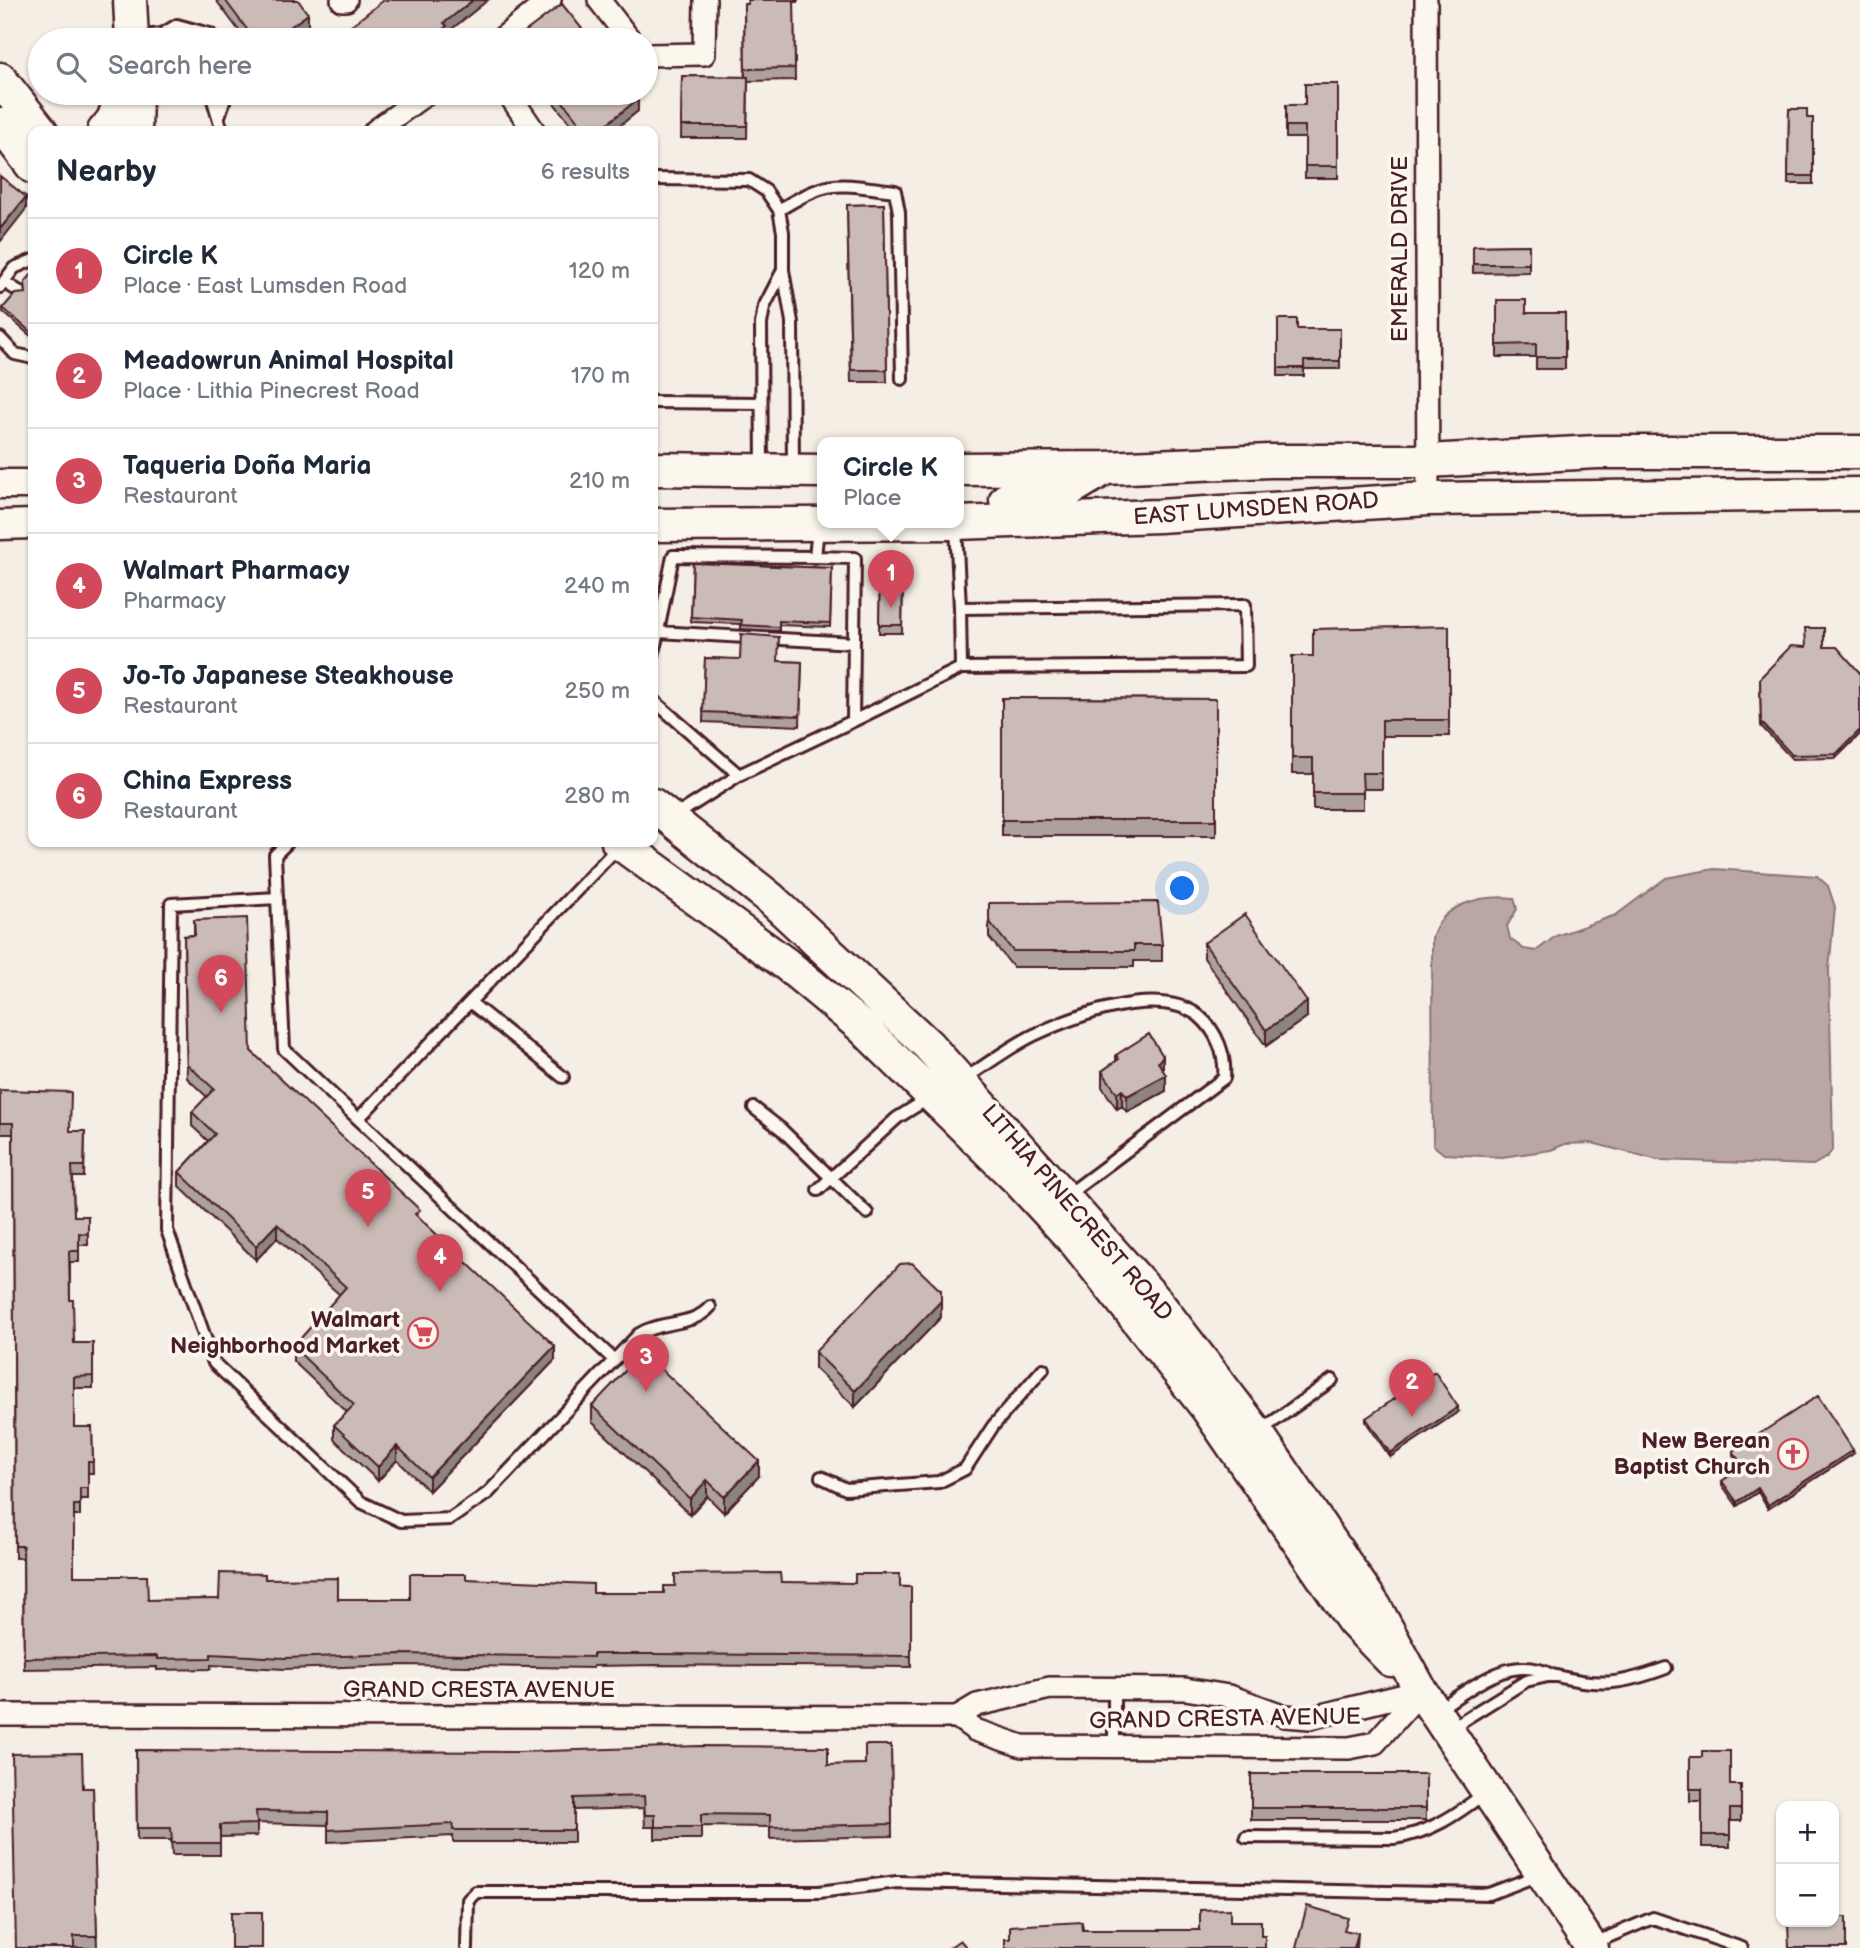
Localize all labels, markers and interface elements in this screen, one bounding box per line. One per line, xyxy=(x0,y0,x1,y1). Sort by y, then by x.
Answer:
search box xyxy=(28,28,658,105)
icon: search xyxy=(52,48,90,86)
text: Search here xyxy=(108,51,252,82)
text: Nearby xyxy=(56,154,156,190)
street label: EMERALD DRIVE xyxy=(1386,156,1414,342)
text: 6 results xyxy=(541,158,630,186)
text: Circle K xyxy=(123,241,218,272)
text: 1 xyxy=(74,257,84,285)
text: 120 m xyxy=(569,257,630,285)
text: Place · East Lumsden Road xyxy=(123,272,407,300)
text: Meadowrun Animal Hospital xyxy=(123,346,454,377)
text: 2 xyxy=(72,362,86,390)
text: 170 m xyxy=(571,362,630,390)
text: Place · Lithia Pinecrest Road xyxy=(123,377,420,405)
popup xyxy=(817,437,964,528)
text: Taqueria Doña Maria xyxy=(123,451,371,482)
text: Circle K xyxy=(843,453,938,484)
text: 3 xyxy=(72,467,86,495)
text: 210 m xyxy=(569,467,630,495)
text: Restaurant xyxy=(123,482,237,510)
text: Place xyxy=(843,484,901,512)
street label: EAST LUMSDEN ROAD xyxy=(1132,486,1380,532)
pin: 1 xyxy=(868,550,914,608)
text: Walmart Pharmacy xyxy=(123,556,350,587)
text: 4 xyxy=(72,572,86,600)
text: 240 m xyxy=(564,572,630,600)
text: Pharmacy xyxy=(123,587,226,615)
text: Jo-To Japanese Steakhouse xyxy=(123,661,454,692)
text: 5 xyxy=(72,677,86,705)
text: 250 m xyxy=(564,677,630,705)
text: Restaurant xyxy=(123,692,237,720)
text: China Express xyxy=(123,766,292,797)
text: 6 xyxy=(72,782,86,810)
text: 280 m xyxy=(564,782,630,810)
text: Restaurant xyxy=(123,797,237,825)
your location xyxy=(1165,871,1199,905)
pin: 6 xyxy=(198,955,244,1013)
street label: LITHIA PINECREST ROAD xyxy=(975,1099,1179,1327)
pin: 5 xyxy=(345,1169,391,1227)
pin: 4 xyxy=(417,1234,463,1292)
place label: Walmart Neighborhood Market xyxy=(170,1306,400,1360)
supermarket icon: Walmart Neighborhood Market xyxy=(406,1316,440,1350)
pin: 3 xyxy=(623,1334,669,1392)
pin: 2 xyxy=(1389,1359,1435,1417)
place label: New Berean Baptist Church xyxy=(1613,1427,1770,1481)
church icon: New Berean Baptist Church xyxy=(1776,1437,1810,1471)
street label: GRAND CRESTA AVENUE xyxy=(343,1676,615,1704)
street label: GRAND CRESTA AVENUE xyxy=(1089,1703,1361,1735)
map controls xyxy=(1776,1801,1839,1927)
button: + xyxy=(1776,1801,1839,1864)
button: − xyxy=(1776,1864,1839,1927)

